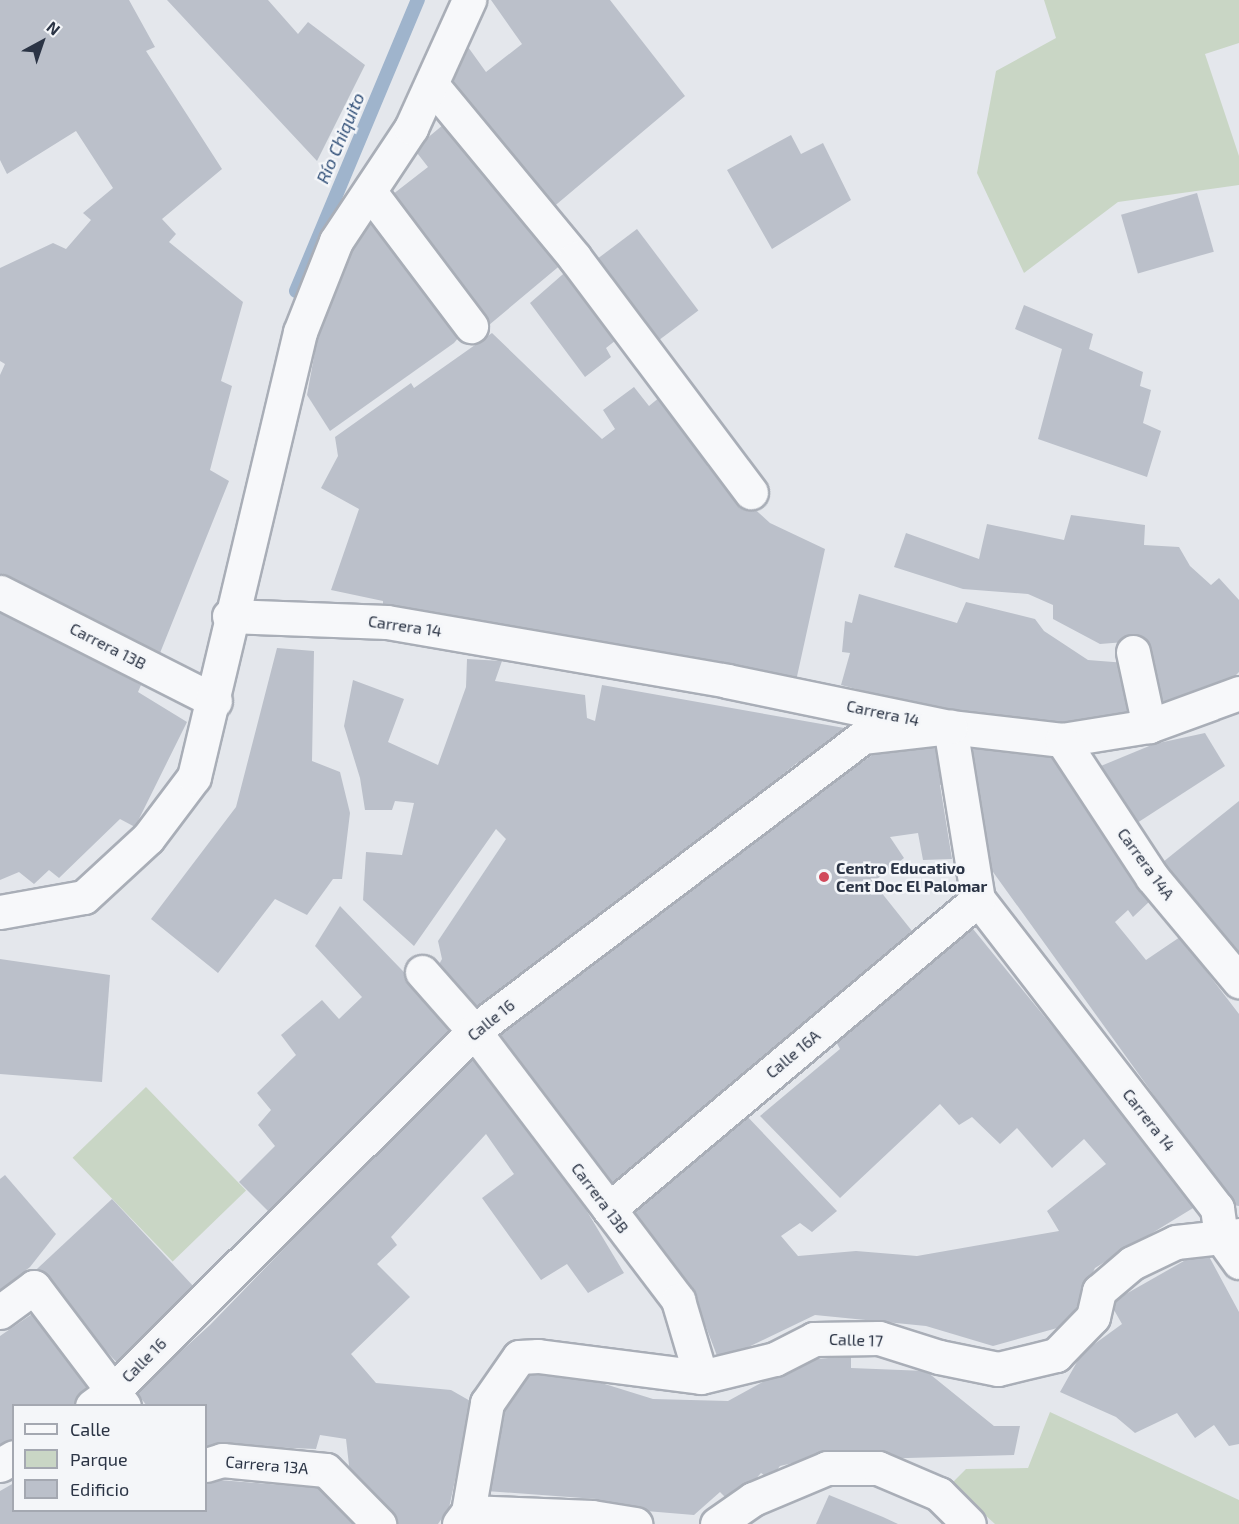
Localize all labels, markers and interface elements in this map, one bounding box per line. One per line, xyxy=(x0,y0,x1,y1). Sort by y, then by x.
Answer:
north arrow xyxy=(12,12,72,72)
text: N xyxy=(43,17,64,39)
water label: Río Chiquito xyxy=(311,89,369,187)
street label: Carrera 14 xyxy=(367,611,443,641)
street label: Carrera 13B xyxy=(67,619,149,673)
street label: Carrera 14 xyxy=(845,696,921,730)
street label: Carrera 14A xyxy=(1114,824,1178,904)
place label: Centro Educativo Cent Doc El Palomar xyxy=(836,858,988,896)
marker: Centro Educativo Cent Doc El Palomar xyxy=(817,870,831,884)
street label: Calle 16 xyxy=(464,995,518,1045)
street label: Calle 16A xyxy=(762,1026,824,1082)
street label: Carrera 14 xyxy=(1119,1085,1179,1155)
street label: Carrera 13B xyxy=(567,1159,633,1237)
street label: Calle 17 xyxy=(829,1329,883,1351)
street label: Calle 16 xyxy=(118,1334,170,1386)
legend xyxy=(12,1404,207,1512)
text: Calle xyxy=(70,1418,111,1440)
text: Parque xyxy=(70,1448,128,1470)
street label: Carrera 13A xyxy=(225,1452,309,1478)
text: Edificio xyxy=(70,1478,129,1500)

